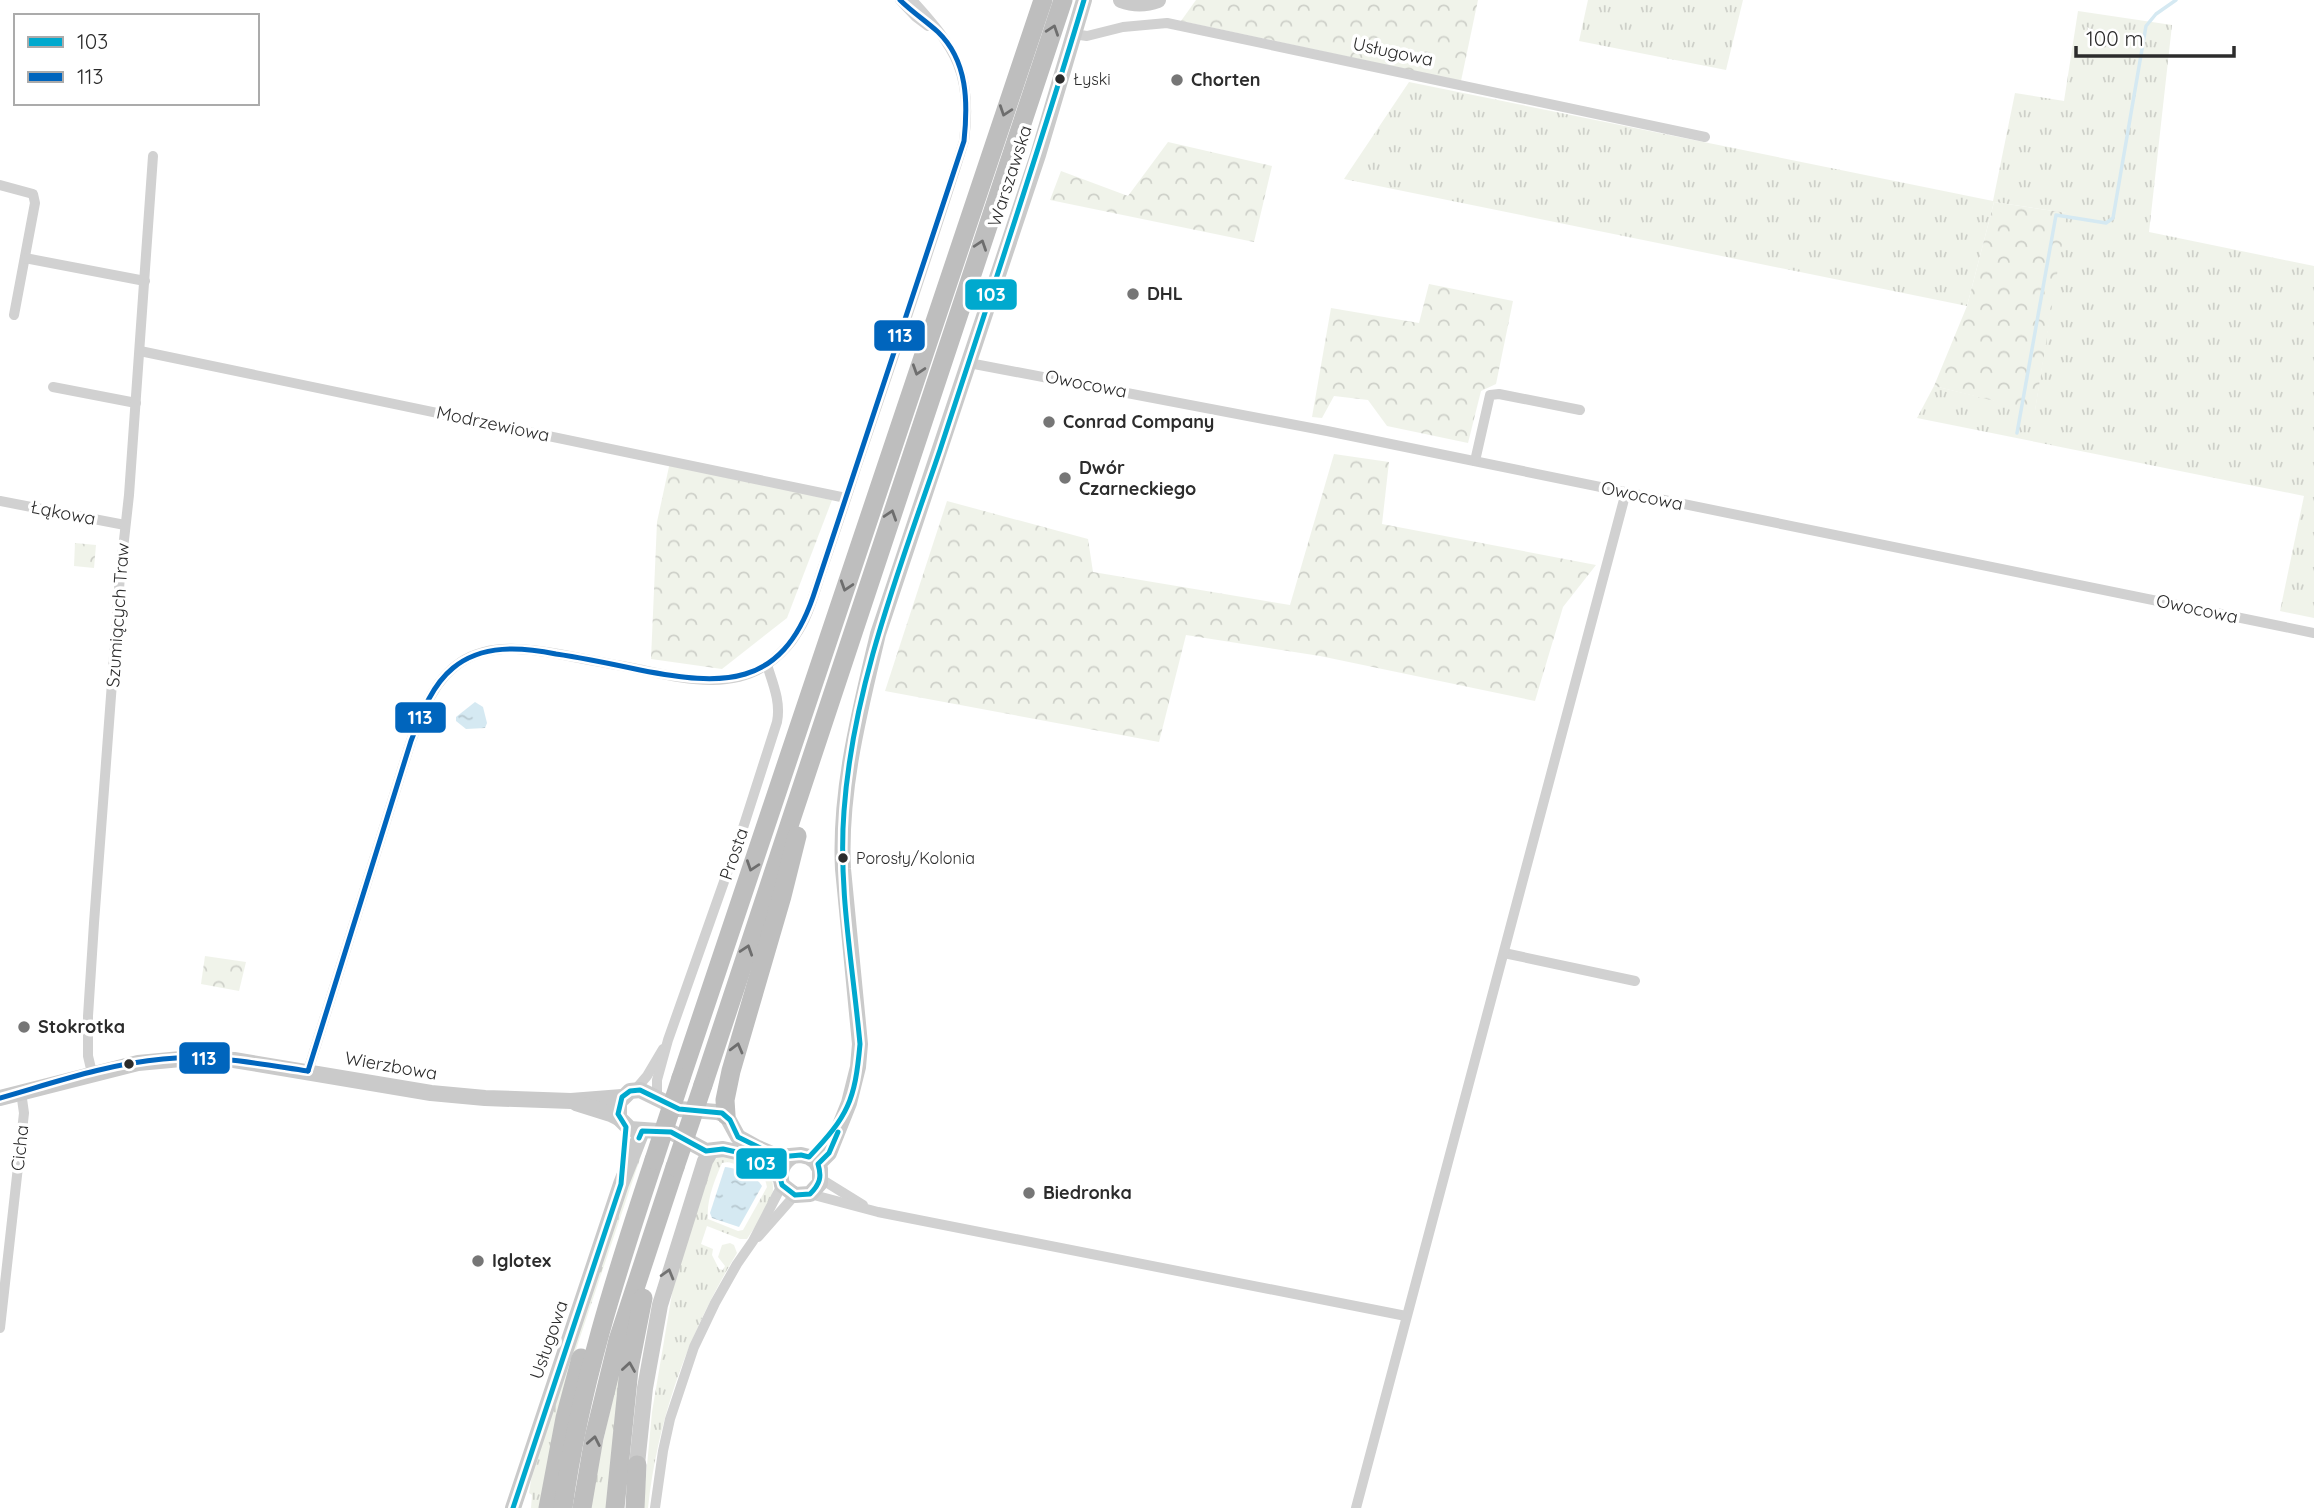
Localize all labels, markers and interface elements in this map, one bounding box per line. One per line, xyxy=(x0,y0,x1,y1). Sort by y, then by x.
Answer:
legend xyxy=(14,14,259,105)
scale bar xyxy=(2076,14,2234,58)
one-way arrow xyxy=(1045,24,1059,36)
text: 100 m xyxy=(2086,25,2144,51)
text: 103 xyxy=(77,28,108,54)
street label: Usługowa xyxy=(1351,32,1435,71)
text: 113 xyxy=(77,63,104,89)
place label: Chorten xyxy=(1191,68,1261,91)
place label: Łyski xyxy=(1073,69,1111,89)
marker: Łyski xyxy=(1053,72,1067,86)
marker: Chorten xyxy=(1169,72,1185,88)
one-way arrow xyxy=(999,104,1013,117)
street label: Warszawska xyxy=(982,122,1037,229)
one-way arrow xyxy=(973,240,987,252)
line badge: 103 xyxy=(964,278,1018,311)
text: 103 xyxy=(976,282,1006,306)
place label: DHL xyxy=(1147,282,1183,305)
marker: DHL xyxy=(1125,286,1141,302)
line badge: 113 xyxy=(873,319,926,352)
text: 113 xyxy=(888,323,913,347)
one-way arrow xyxy=(912,364,926,376)
street label: Owocowa xyxy=(1043,364,1129,403)
street label: Modrzewiowa xyxy=(434,400,552,447)
place label: Conrad Company xyxy=(1063,410,1214,433)
marker: Conrad Company xyxy=(1041,414,1057,430)
place label: Dwór Czarneckiego xyxy=(1079,456,1196,500)
marker: Dwór Czarneckiego xyxy=(1057,470,1073,486)
street label: Owocowa xyxy=(1599,476,1685,515)
street label: Łąkowa xyxy=(29,495,98,530)
one-way arrow xyxy=(883,509,897,521)
street label: Szumiących Traw xyxy=(101,542,134,688)
one-way arrow xyxy=(840,580,854,592)
street label: Owocowa xyxy=(2154,589,2240,628)
line badge: 113 xyxy=(394,701,447,734)
text: 113 xyxy=(408,705,433,729)
street label: Prosta xyxy=(714,825,753,883)
place label: Porosły/Kolonia xyxy=(856,848,975,868)
marker: Porosły/Kolonia xyxy=(836,851,850,865)
one-way arrow xyxy=(746,860,761,872)
one-way arrow xyxy=(739,945,753,957)
place label: Stokrotka xyxy=(38,1015,125,1038)
marker: Stokrotka xyxy=(16,1019,32,1035)
line badge: 113 xyxy=(178,1041,231,1075)
one-way arrow xyxy=(729,1043,743,1055)
text: 113 xyxy=(192,1046,217,1070)
street label: Wierzbowa xyxy=(343,1046,439,1085)
unlabelled marker xyxy=(122,1057,136,1071)
street label: Cicha xyxy=(6,1124,33,1172)
line badge: 103 xyxy=(735,1147,788,1180)
text: 103 xyxy=(746,1151,776,1175)
place label: Biedronka xyxy=(1043,1181,1132,1204)
marker: Biedronka xyxy=(1021,1185,1037,1201)
place label: Iglotex xyxy=(492,1249,551,1272)
marker: Iglotex xyxy=(470,1253,486,1269)
one-way arrow xyxy=(660,1268,675,1280)
street label: Usługowa xyxy=(524,1297,573,1382)
one-way arrow xyxy=(621,1361,636,1373)
one-way arrow xyxy=(585,1435,600,1447)

